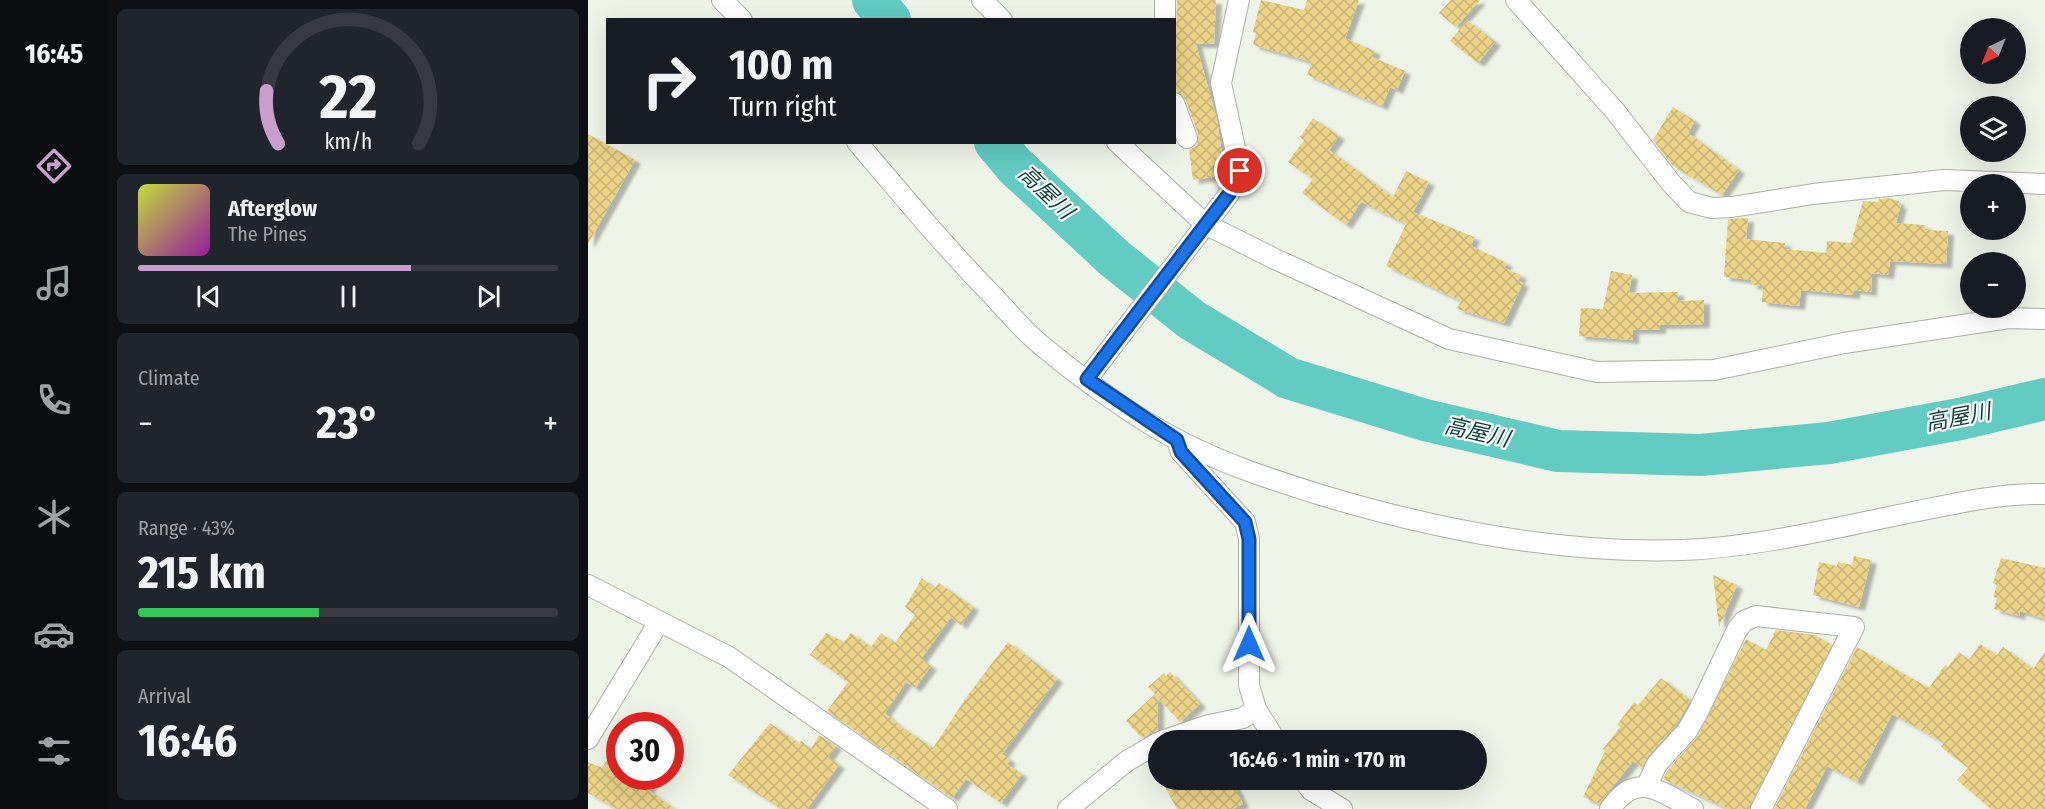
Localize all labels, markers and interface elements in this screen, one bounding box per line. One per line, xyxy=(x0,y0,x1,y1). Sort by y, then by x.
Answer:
north arrow xyxy=(1960,18,2026,84)
map controls xyxy=(1960,18,2026,318)
text: 16:45 xyxy=(25,38,83,70)
text: 100 m xyxy=(729,40,833,90)
icon: right xyxy=(630,42,708,120)
text: 22 xyxy=(318,60,377,135)
text: Turn right xyxy=(729,91,837,123)
button: layers xyxy=(1960,96,2026,162)
text: km/h xyxy=(324,129,372,155)
icon: directions xyxy=(33,145,75,187)
pin xyxy=(1214,145,1265,196)
icon: arrive xyxy=(1223,154,1256,187)
water label: 高屋川 xyxy=(1013,159,1081,226)
button: + xyxy=(1960,174,2026,240)
text: Afterglow xyxy=(228,195,317,222)
text: The Pines xyxy=(228,222,307,246)
button: − xyxy=(1960,252,2026,318)
icon: music xyxy=(33,262,75,304)
icon: previous xyxy=(192,280,225,313)
icon: pause xyxy=(332,280,365,313)
icon: next xyxy=(472,280,505,313)
text: Climate xyxy=(138,366,200,390)
icon: phone xyxy=(33,379,75,421)
text: 23° xyxy=(316,396,380,450)
water label: 高屋川 xyxy=(1923,397,1995,437)
text: − xyxy=(138,404,153,444)
text: + xyxy=(543,404,558,444)
water label: 高屋川 xyxy=(1442,411,1514,453)
icon: climate xyxy=(33,496,75,538)
text: Range · 43% xyxy=(138,516,235,540)
text: 215 km xyxy=(138,546,266,600)
position arrow xyxy=(1217,612,1281,676)
icon: car xyxy=(33,613,75,655)
text: Arrival xyxy=(138,684,191,708)
speed limit sign: 30 xyxy=(606,712,684,790)
text: 16:46 xyxy=(138,714,237,768)
icon: filters xyxy=(33,730,75,772)
text: 16:46 · 1 min · 170 m xyxy=(1229,746,1406,773)

